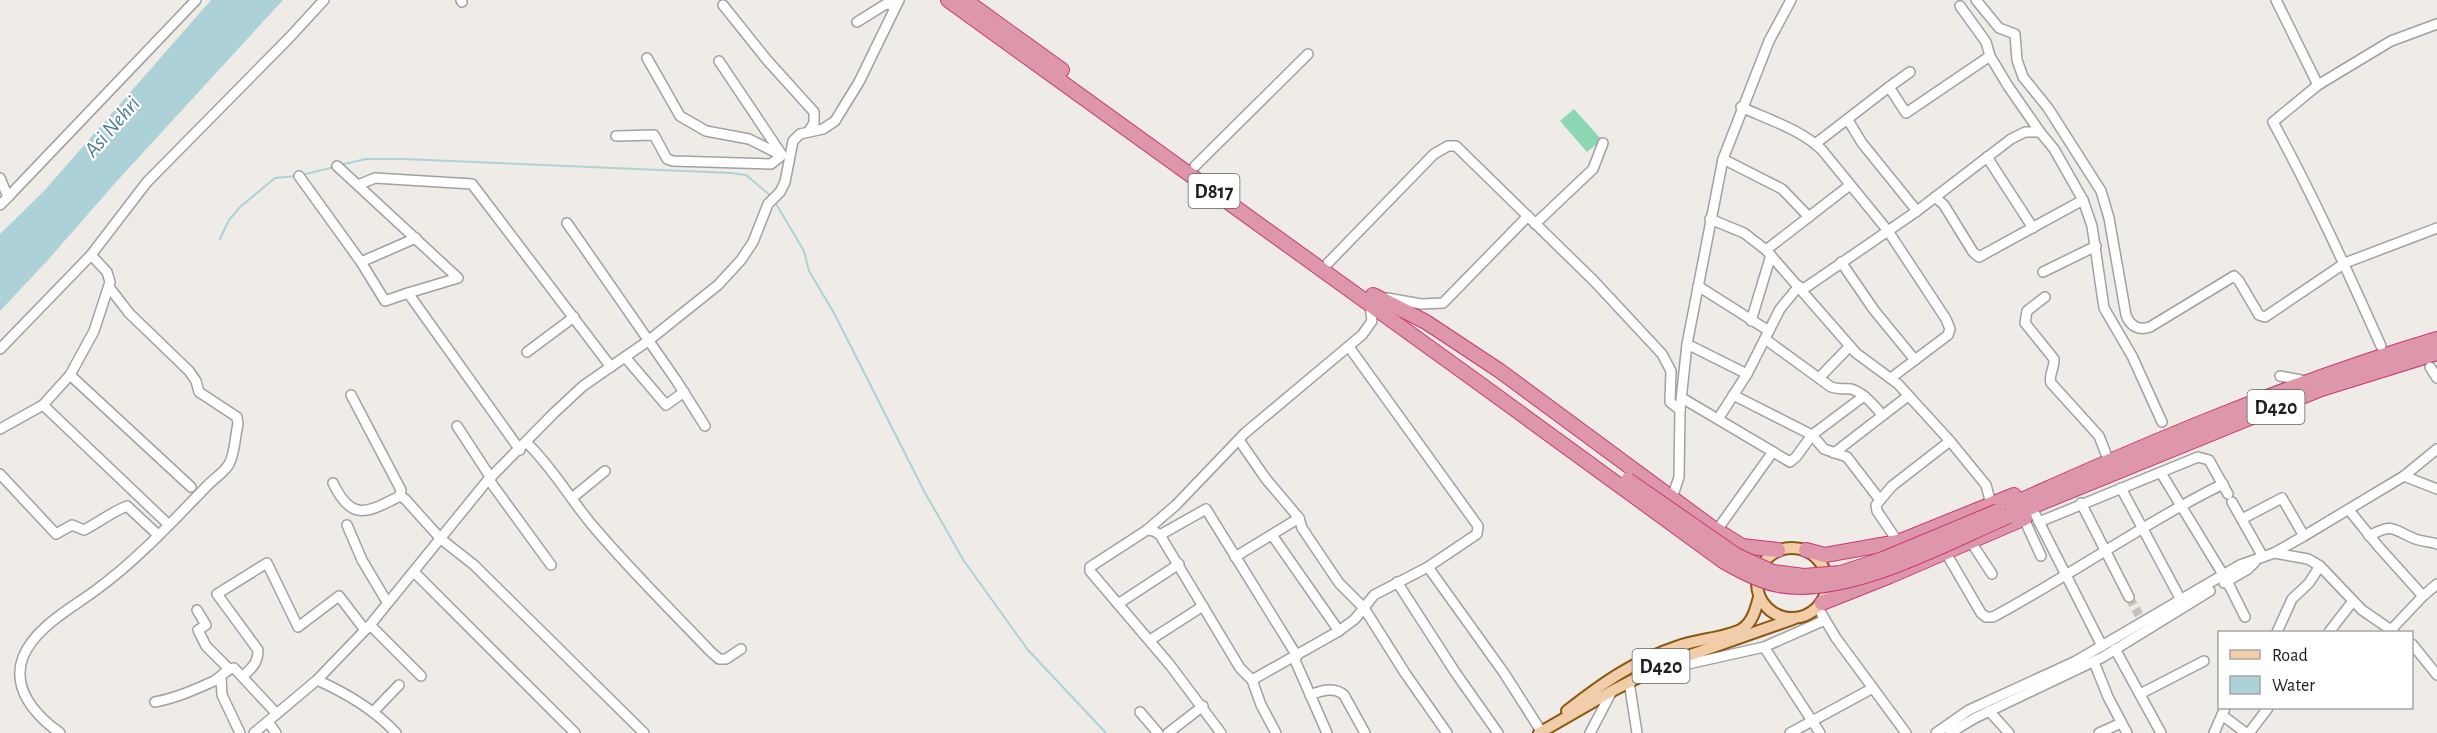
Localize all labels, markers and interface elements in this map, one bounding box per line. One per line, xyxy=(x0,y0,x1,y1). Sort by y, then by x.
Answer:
water label: Asi Nehri xyxy=(79,92,144,162)
road number: D817 xyxy=(1188,174,1240,208)
road number: D420 xyxy=(2248,390,2304,424)
legend xyxy=(2218,631,2413,709)
text: Road xyxy=(2272,647,2308,665)
road number: D420 xyxy=(1632,649,1690,683)
text: Water xyxy=(2272,677,2315,695)

